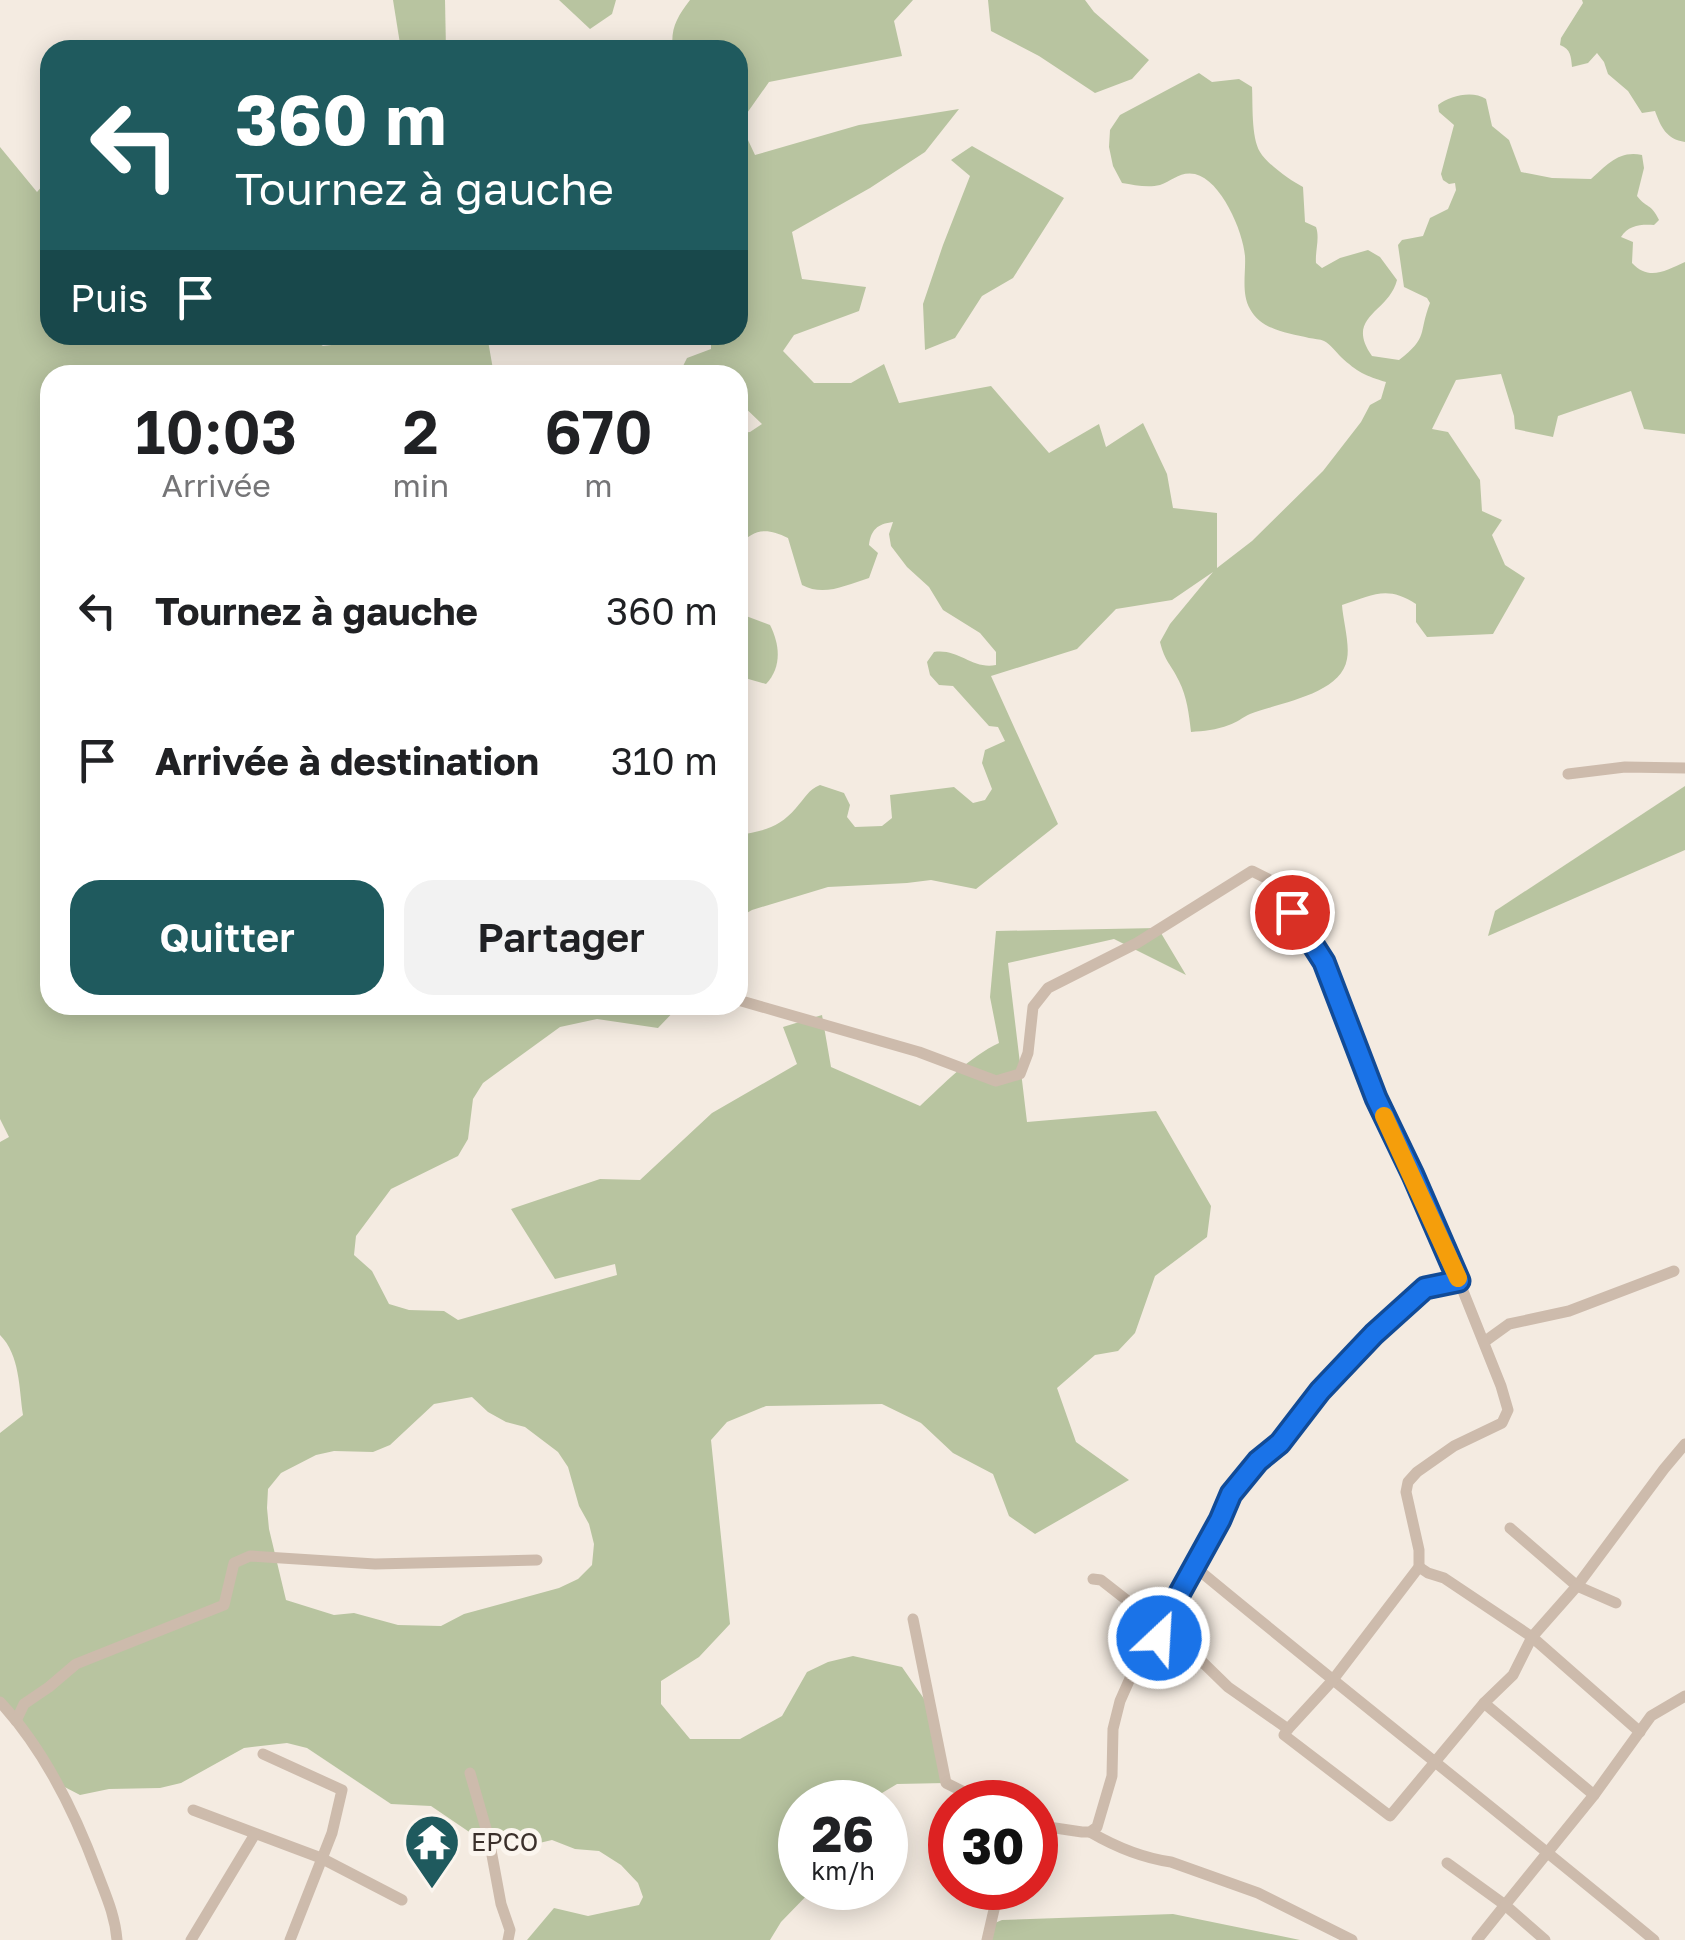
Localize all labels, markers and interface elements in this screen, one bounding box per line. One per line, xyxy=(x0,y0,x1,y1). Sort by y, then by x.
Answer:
text: 360 m xyxy=(235,76,446,160)
icon: left xyxy=(70,80,200,210)
text: Tournez à gauche xyxy=(235,161,614,215)
icon: arrive xyxy=(168,270,223,325)
text: Puis xyxy=(70,275,148,320)
text: 10:03 xyxy=(135,395,297,467)
text: 2 xyxy=(403,395,439,467)
text: 670 xyxy=(544,395,653,467)
text: Arrivée xyxy=(162,466,271,504)
text: min xyxy=(392,466,449,504)
text: m xyxy=(584,466,613,504)
icon: left xyxy=(70,583,125,638)
text: Tournez à gauche xyxy=(155,588,478,633)
text: 360 m xyxy=(606,588,718,633)
icon: arrive xyxy=(70,733,125,788)
text: Arrivée à destination xyxy=(155,738,539,783)
text: 310 m xyxy=(611,738,718,783)
pin xyxy=(1250,870,1335,955)
button: Quitter xyxy=(70,880,384,995)
button: Partager xyxy=(404,880,718,995)
icon: arrive xyxy=(1265,885,1320,940)
position arrow xyxy=(1107,1586,1211,1690)
speed limit sign: 30 xyxy=(928,1780,1058,1910)
text: 26 xyxy=(812,1803,874,1863)
temple icon: EPCO xyxy=(402,1812,462,1891)
place label: EPCO xyxy=(471,1826,538,1857)
text: km/h xyxy=(811,1855,875,1886)

